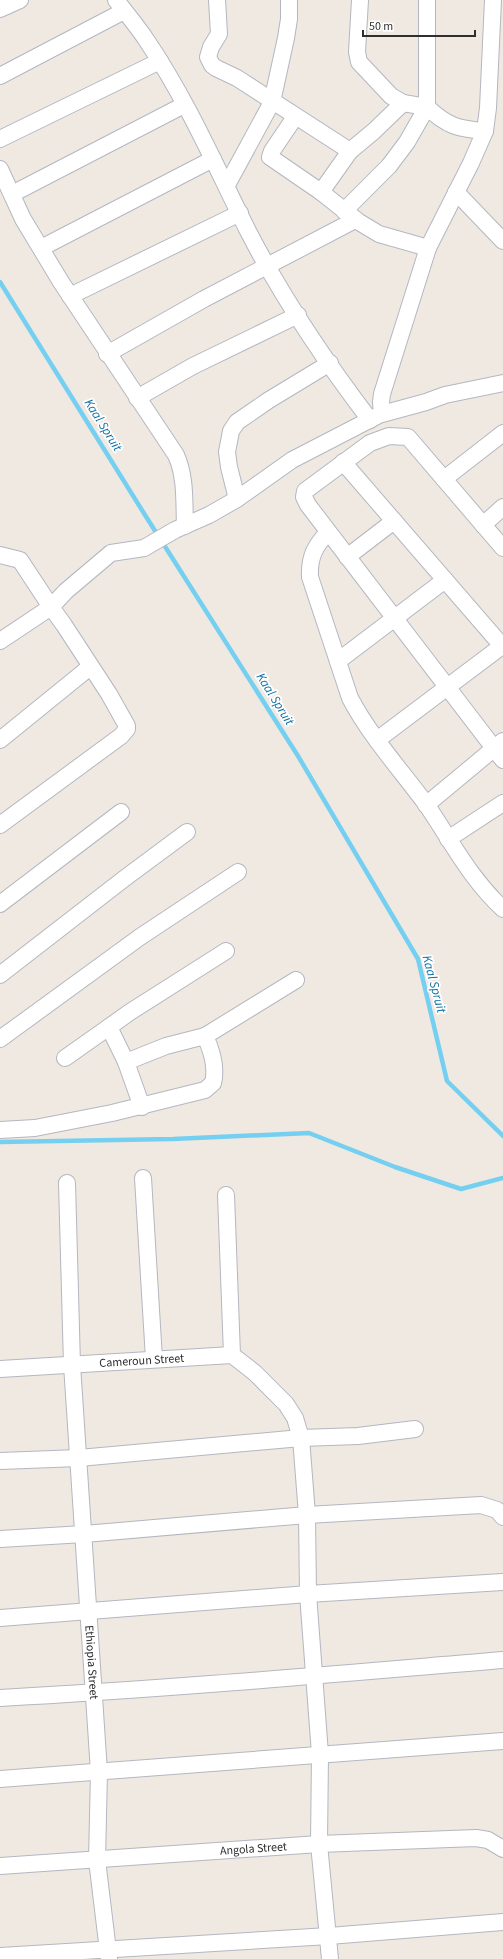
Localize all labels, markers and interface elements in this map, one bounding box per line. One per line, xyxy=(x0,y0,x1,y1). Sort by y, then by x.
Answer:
scale bar xyxy=(363,12,475,38)
text: 50 m xyxy=(369,18,393,35)
water label: Kaal Spruit xyxy=(80,395,127,455)
water label: Kaal Spruit xyxy=(252,669,299,729)
water label: Kaal Spruit xyxy=(418,953,451,1016)
street label: Cameroun Street xyxy=(99,1349,185,1371)
street label: Ethiopia Street xyxy=(81,1625,103,1700)
street label: Angola Street xyxy=(219,1838,287,1859)

